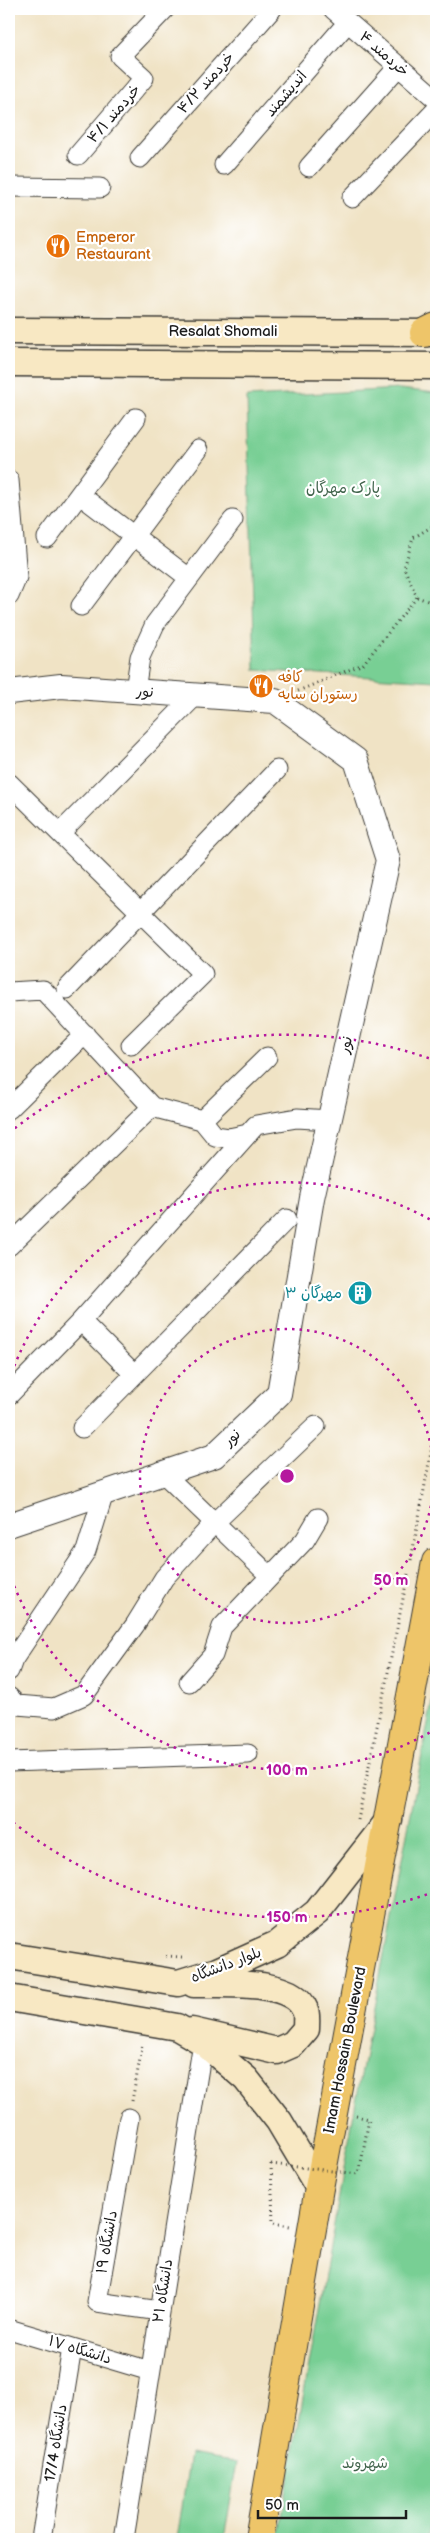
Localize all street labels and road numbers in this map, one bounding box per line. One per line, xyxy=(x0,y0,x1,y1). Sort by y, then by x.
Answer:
street label: خردمند ۴ xyxy=(355,27,413,81)
street label: خردمند ۴/۲ xyxy=(173,48,239,118)
street label: اندیشمند xyxy=(261,67,311,121)
street label: خردمند ۴/۱ xyxy=(83,81,145,147)
street label: Resalat Shomali xyxy=(168,322,278,341)
street label: نور xyxy=(135,682,154,702)
street label: نور xyxy=(335,1034,357,1057)
street label: نور xyxy=(218,1425,245,1452)
street label: بلوار دانشگاه xyxy=(188,1943,264,1987)
street label: Imam Hossain Boulevard xyxy=(320,1965,370,2135)
street label: دانشگاه ۱۹ xyxy=(92,2209,122,2275)
street label: دانشگاه ۲۱ xyxy=(149,2258,177,2324)
street label: دانشگاه ۱۷ xyxy=(46,2331,114,2369)
street label: دانشگاه 17/4 xyxy=(41,2403,71,2483)

